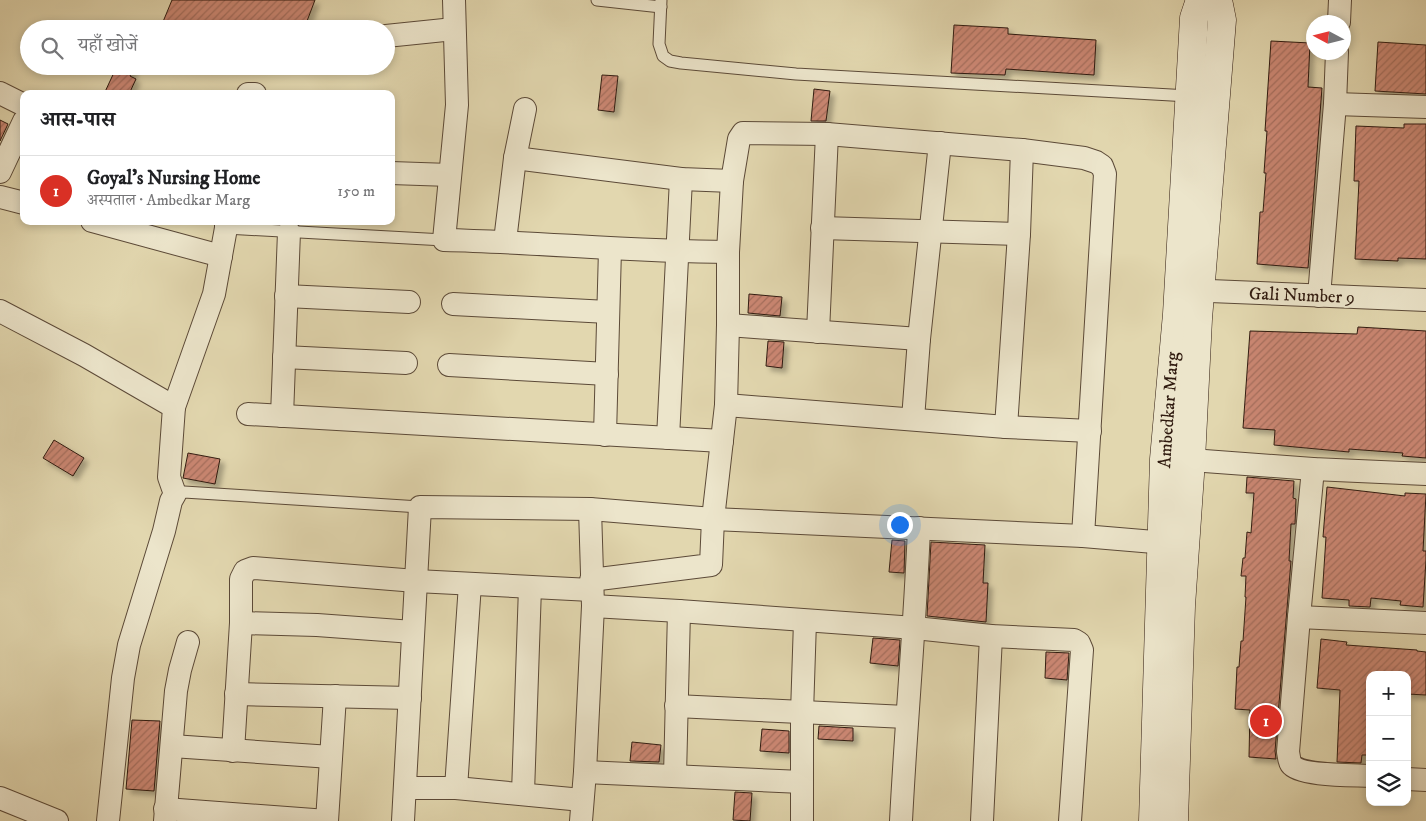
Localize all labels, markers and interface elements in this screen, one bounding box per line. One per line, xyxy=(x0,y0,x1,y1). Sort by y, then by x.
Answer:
north arrow xyxy=(1306,15,1351,60)
search box xyxy=(20,20,395,75)
icon: search xyxy=(38,34,66,62)
text: यहाँ खोजें xyxy=(78,34,138,57)
text: आस-पास xyxy=(40,107,115,133)
text: Goyal's Nursing Home xyxy=(87,167,260,190)
text: 1 xyxy=(53,181,59,201)
text: 150 m xyxy=(337,181,375,201)
text: अस्पताल · Ambedkar Marg xyxy=(87,190,250,210)
street label: Gali Number 9 xyxy=(1249,283,1355,309)
street label: Ambedkar Marg xyxy=(1154,351,1184,469)
your location xyxy=(887,512,913,538)
map controls xyxy=(1366,671,1411,806)
button: + xyxy=(1366,671,1411,716)
pin: 1 xyxy=(1250,702,1282,740)
button: − xyxy=(1366,716,1411,761)
button: layers xyxy=(1366,761,1411,806)

